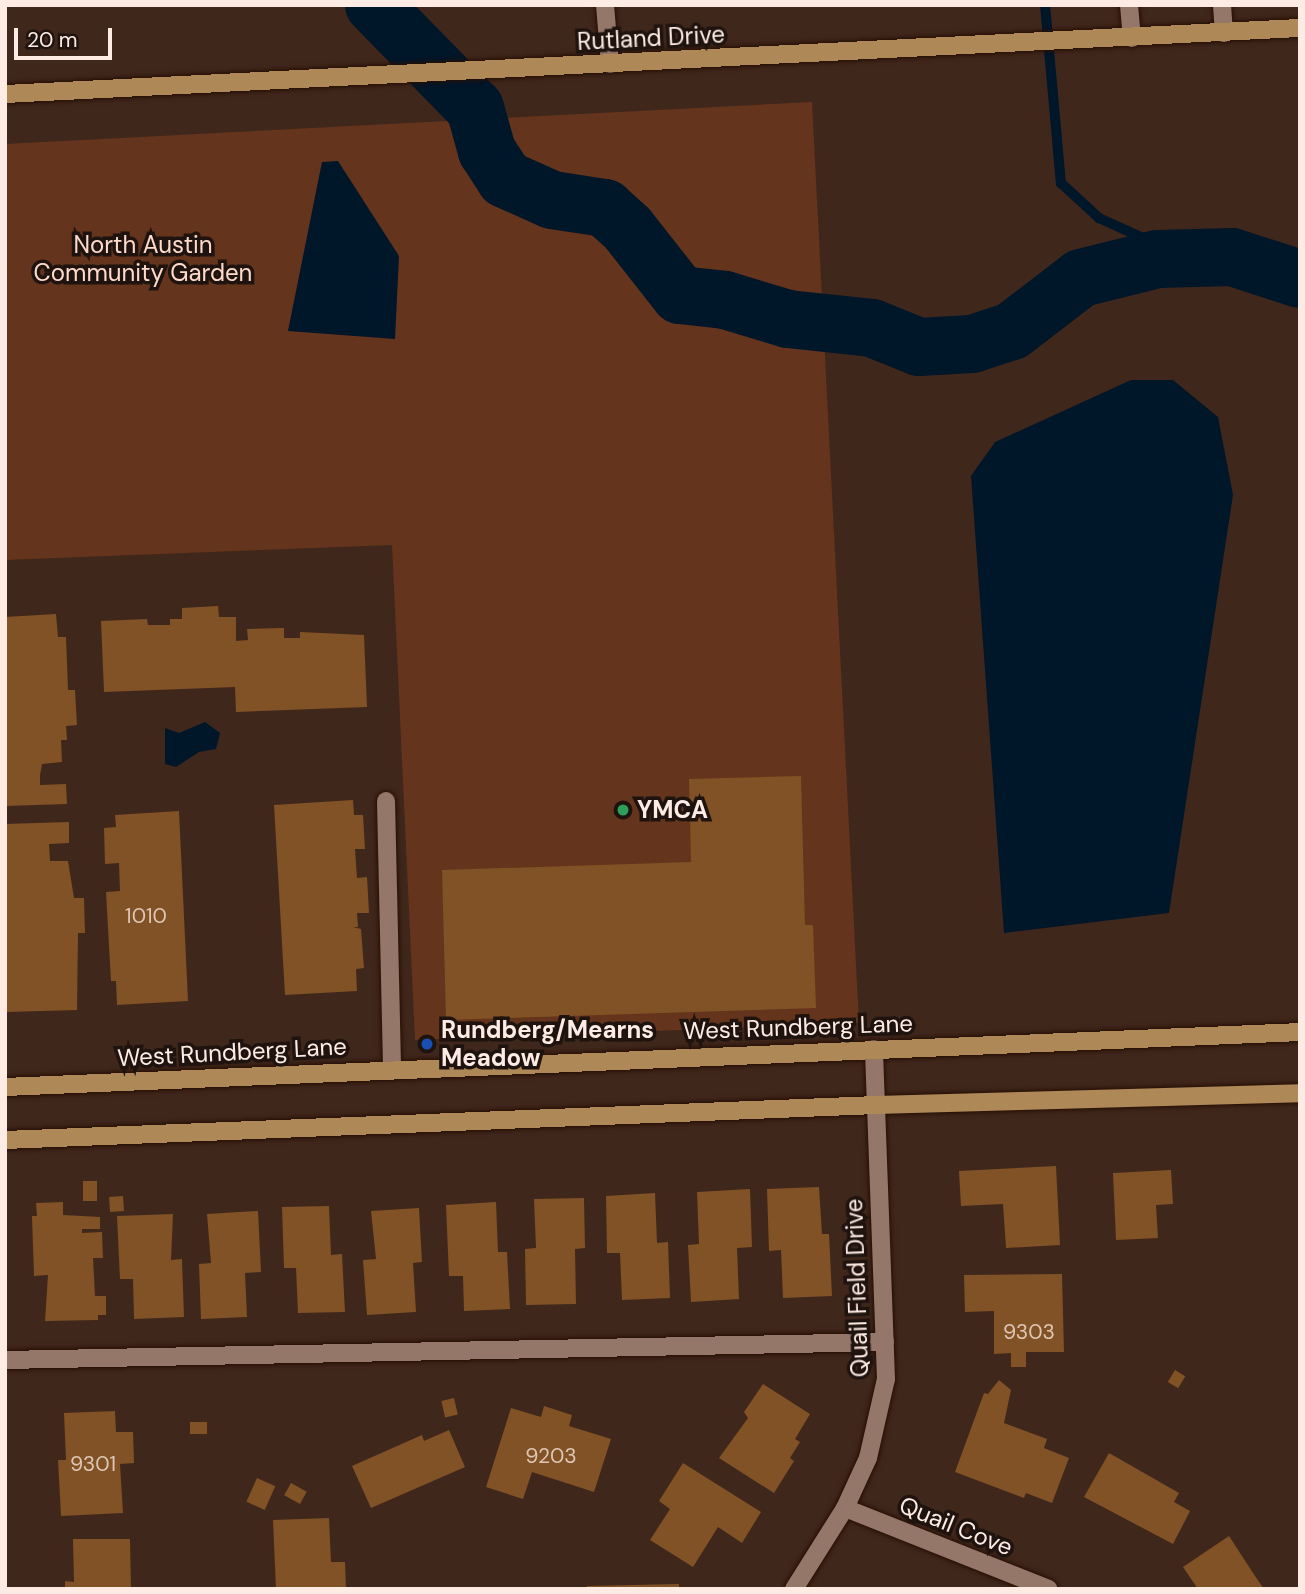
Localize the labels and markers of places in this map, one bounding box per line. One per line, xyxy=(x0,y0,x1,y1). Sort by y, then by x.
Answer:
place label: YMCA xyxy=(637,796,708,824)
marker: YMCA xyxy=(615,802,631,818)
place label: Rundberg/Mearns Meadow xyxy=(441,1016,654,1072)
marker: Rundberg/Mearns Meadow xyxy=(419,1036,435,1052)

